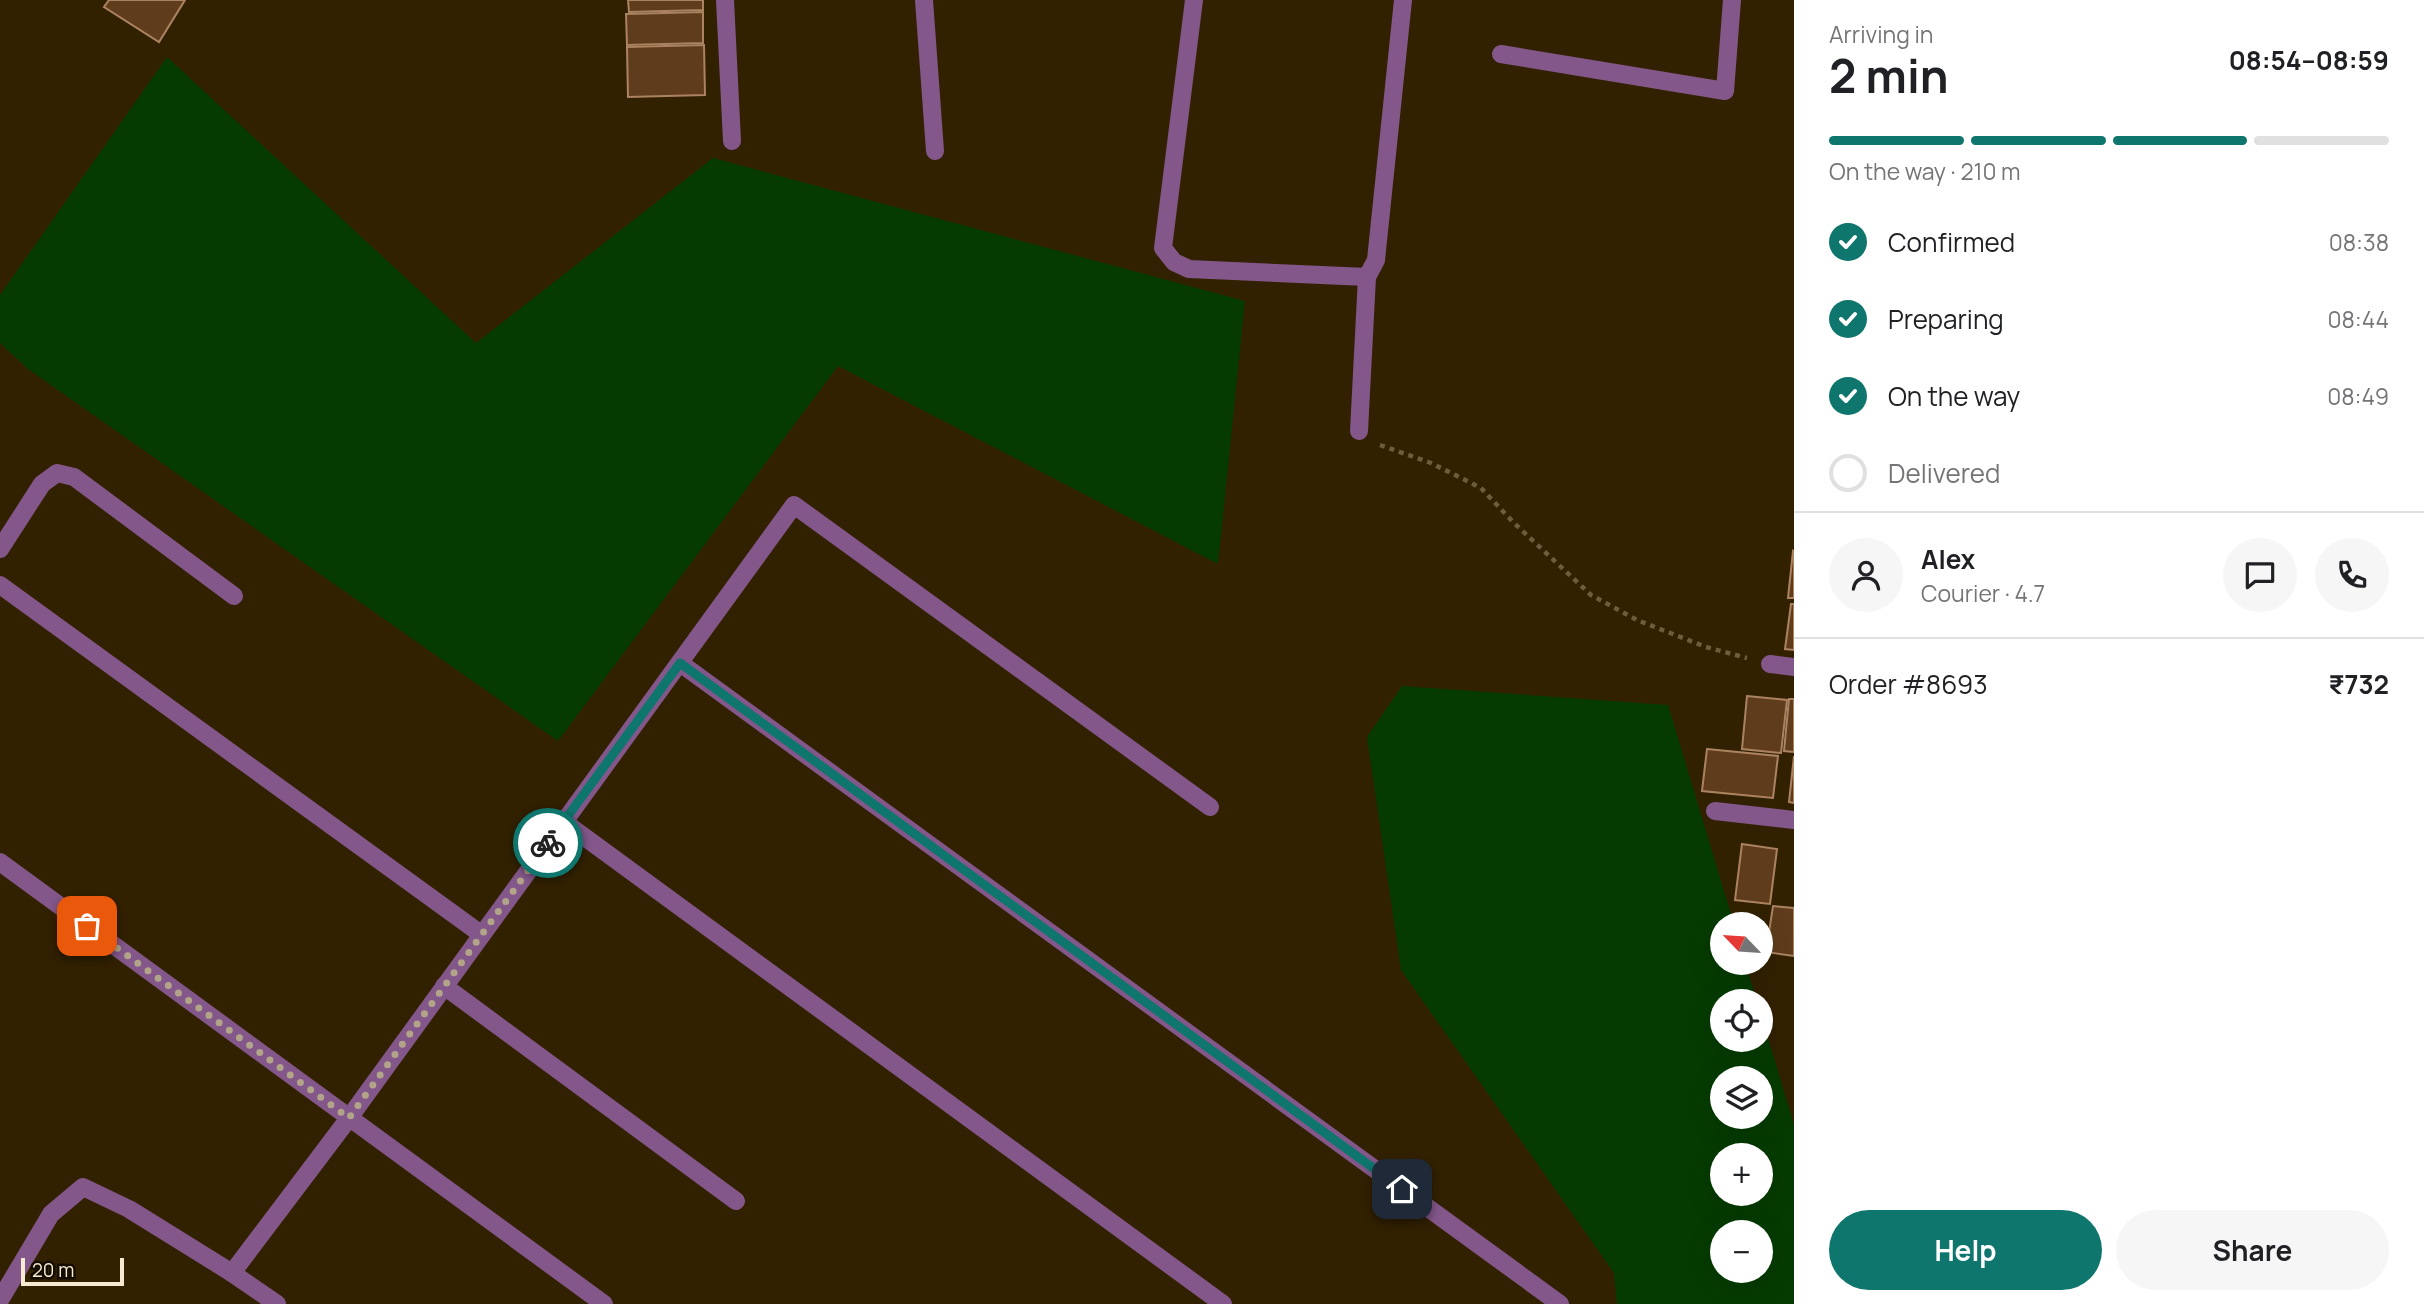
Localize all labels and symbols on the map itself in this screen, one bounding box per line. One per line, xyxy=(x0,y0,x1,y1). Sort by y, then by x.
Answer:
courier xyxy=(513,808,583,878)
pin xyxy=(57,896,117,956)
north arrow xyxy=(1710,912,1773,975)
pin xyxy=(1372,1159,1432,1219)
scale bar xyxy=(21,1255,124,1287)

